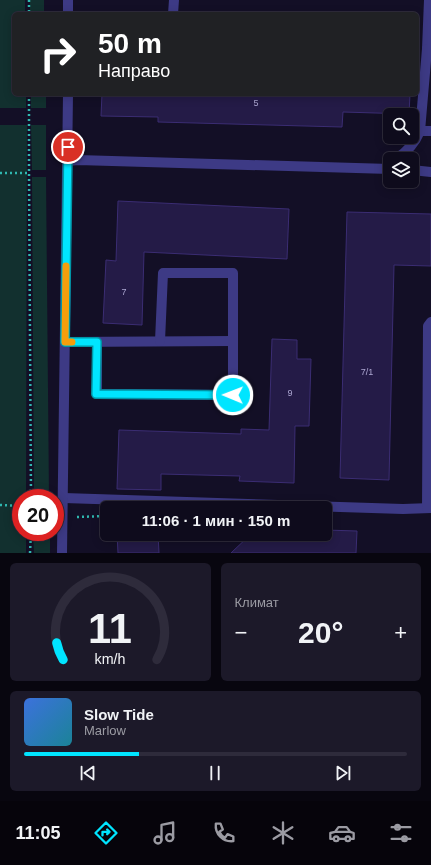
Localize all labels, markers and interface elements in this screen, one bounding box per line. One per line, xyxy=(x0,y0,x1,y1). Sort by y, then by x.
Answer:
icon: right xyxy=(32,28,84,80)
text: 50 m xyxy=(98,28,162,59)
text: Направо xyxy=(98,61,170,81)
house number: 5 xyxy=(253,98,259,108)
map controls xyxy=(383,108,419,188)
button: search xyxy=(383,108,419,144)
pin xyxy=(51,130,85,164)
icon: arrive xyxy=(57,136,79,158)
button: layers xyxy=(383,152,419,188)
house number: 7 xyxy=(121,287,127,297)
house number: 7/1 xyxy=(361,367,373,377)
position arrow xyxy=(212,374,254,416)
house number: 9 xyxy=(287,388,293,398)
speed limit sign: 20 xyxy=(12,489,64,541)
text: 11:06 · 1 мин · 150 m xyxy=(142,512,290,529)
text: Климат xyxy=(235,595,279,610)
text: 11 xyxy=(88,605,132,652)
text: 20° xyxy=(298,616,343,649)
text: − xyxy=(235,620,247,645)
text: + xyxy=(394,620,407,645)
text: km/h xyxy=(95,651,126,667)
text: Slow Tide xyxy=(84,706,154,723)
text: Marlow xyxy=(84,723,126,738)
icon: previous xyxy=(77,762,99,784)
icon: pause xyxy=(204,762,226,784)
icon: next xyxy=(332,762,354,784)
icon: directions xyxy=(92,819,120,847)
icon: music xyxy=(151,819,179,847)
icon: phone xyxy=(210,819,238,847)
icon: climate xyxy=(269,819,297,847)
icon: car xyxy=(328,819,356,847)
icon: filters xyxy=(387,819,415,847)
text: 11:05 xyxy=(16,823,61,843)

